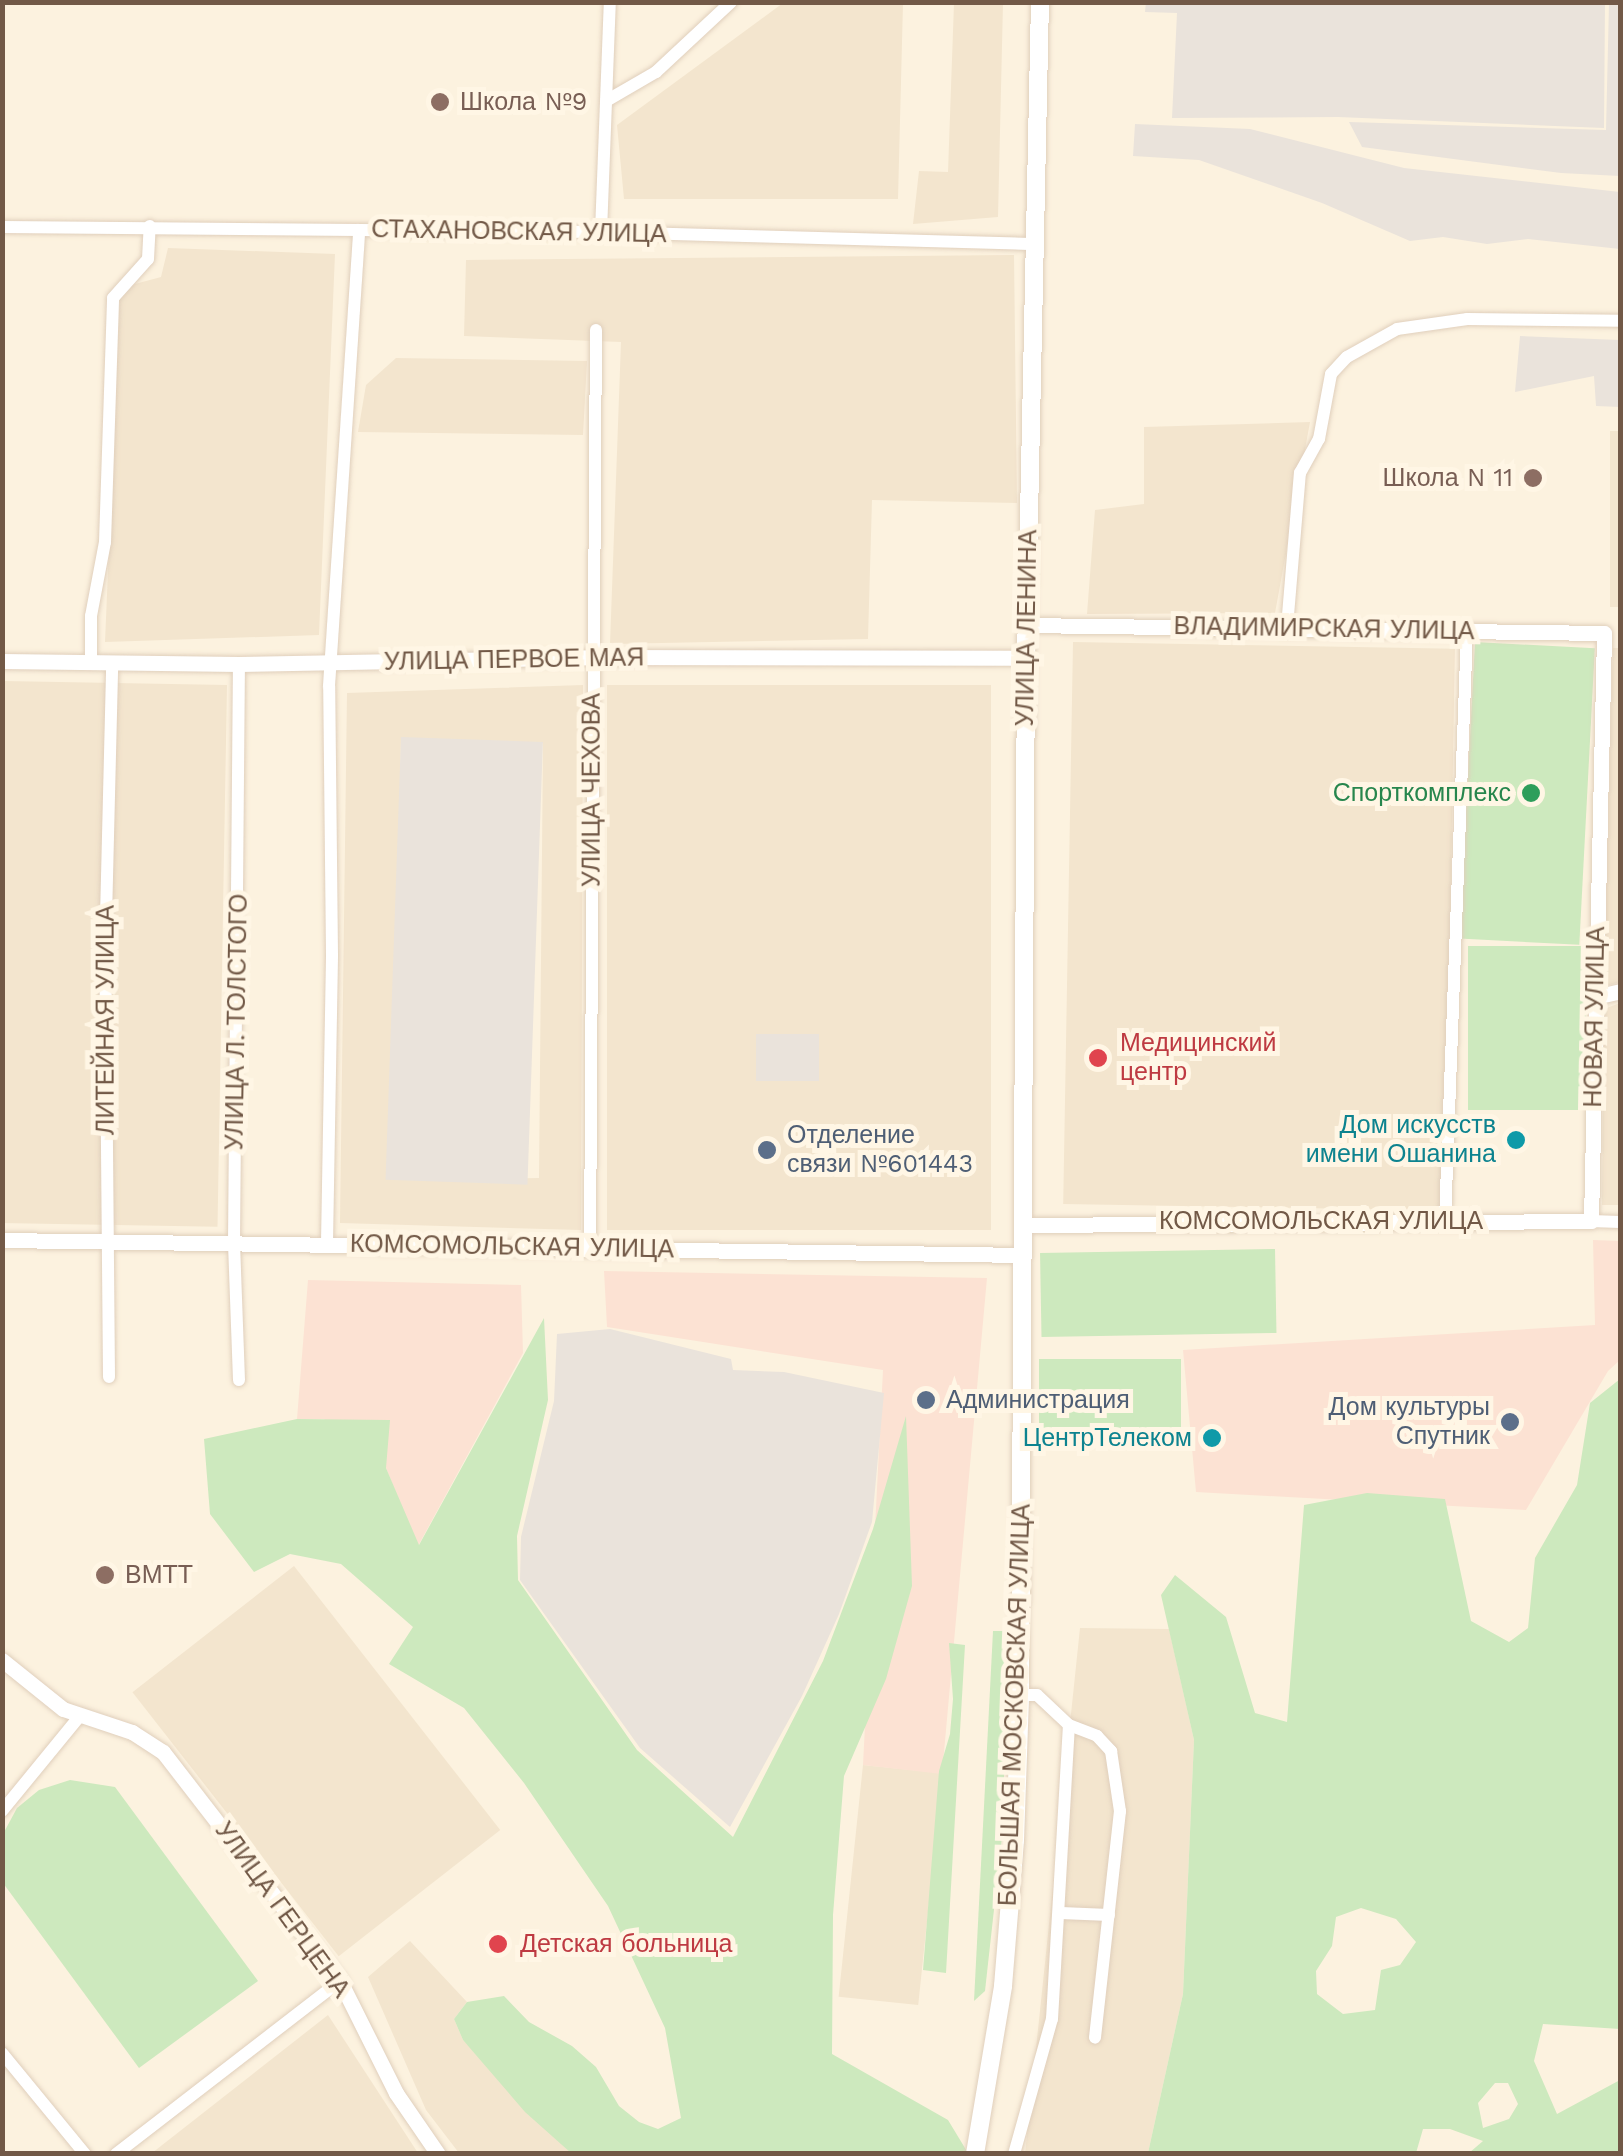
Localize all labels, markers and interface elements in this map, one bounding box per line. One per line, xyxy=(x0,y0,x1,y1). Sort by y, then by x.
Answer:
place label: Школа №9 xyxy=(460,87,587,117)
marker: Школа №9 xyxy=(429,91,451,113)
street label: СТАХАНОВСКАЯ УЛИЦА xyxy=(371,214,667,250)
place label: Школа N 11 xyxy=(1382,463,1513,493)
marker: Школа N 11 xyxy=(1522,467,1544,489)
street label: УЛИЦА ЛЕНИНА xyxy=(1010,529,1044,727)
street label: ВЛАДИМИРСКАЯ УЛИЦА xyxy=(1173,611,1475,647)
street label: УЛИЦА ПЕРВОЕ МАЯ xyxy=(384,643,644,677)
street label: УЛИЦА ЧЕХОВА xyxy=(577,693,607,887)
place label: Спорткомплекс xyxy=(1333,778,1511,808)
marker: Спорткомплекс xyxy=(1520,782,1542,804)
street label: УЛИЦА Л. ТОЛСТОГО xyxy=(220,893,254,1151)
street label: ЛИТЕЙНАЯ УЛИЦА xyxy=(91,905,121,1135)
street label: НОВАЯ УЛИЦА xyxy=(1578,926,1612,1108)
place label: Медицинский центр xyxy=(1120,1029,1276,1088)
marker: Медицинский центр xyxy=(1085,1045,1111,1071)
place label: Дом искусств имени Ошанина xyxy=(1306,1111,1496,1170)
place label: Отделение связи №601443 xyxy=(787,1121,973,1180)
marker: Дом искусств имени Ошанина xyxy=(1505,1129,1527,1151)
marker: Отделение связи №601443 xyxy=(756,1139,778,1161)
street label: КОМСОМОЛЬСКАЯ УЛИЦА xyxy=(1159,1206,1483,1236)
street label: КОМСОМОЛЬСКАЯ УЛИЦА xyxy=(350,1229,674,1265)
place label: Администрация xyxy=(946,1385,1130,1415)
marker: Администрация xyxy=(915,1389,937,1411)
place label: Дом культуры Спутник xyxy=(1329,1393,1490,1452)
marker: Дом культуры Спутник xyxy=(1499,1411,1521,1433)
place label: ЦентрТелеком xyxy=(1023,1423,1192,1453)
marker: ЦентрТелеком xyxy=(1201,1427,1223,1449)
street label: БОЛЬШАЯ МОСКОВСКАЯ УЛИЦА xyxy=(993,1503,1037,1907)
place label: ВМТТ xyxy=(125,1560,193,1590)
marker: ВМТТ xyxy=(94,1564,116,1586)
street label: УЛИЦА ГЕРЦЕНА xyxy=(208,1816,356,2004)
place label: Детская больница xyxy=(520,1929,732,1959)
marker: Детская больница xyxy=(485,1931,511,1957)

